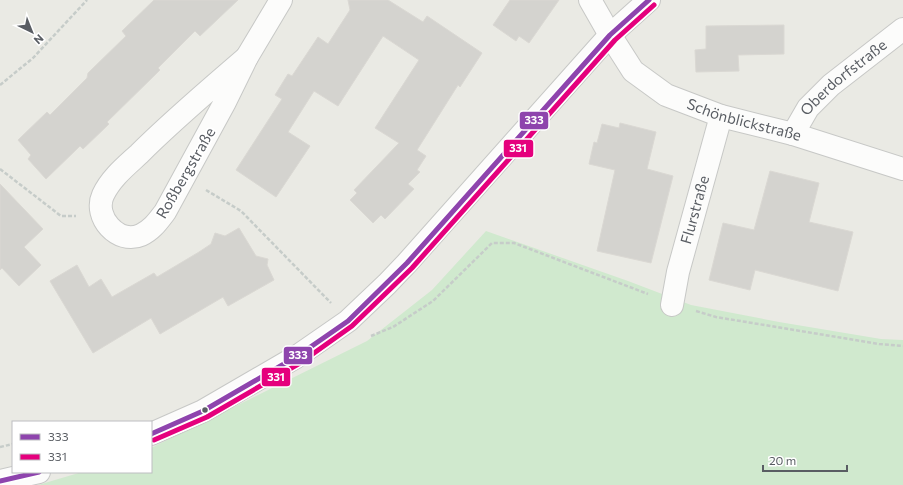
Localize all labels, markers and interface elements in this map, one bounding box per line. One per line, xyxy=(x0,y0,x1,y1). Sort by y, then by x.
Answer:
north arrow xyxy=(12,12,52,52)
text: N xyxy=(32,32,47,47)
street label: Oberdorfstraße xyxy=(796,35,890,118)
street label: Schönblickstraße xyxy=(685,94,804,144)
line badge: 333 xyxy=(519,111,549,130)
text: 333 xyxy=(524,113,544,126)
street label: Roßbergstraße xyxy=(152,124,218,221)
line badge: 331 xyxy=(503,139,534,158)
text: 331 xyxy=(509,141,527,154)
street label: Flurstraße xyxy=(676,173,712,246)
line badge: 333 xyxy=(283,346,313,365)
text: 333 xyxy=(288,348,308,361)
line badge: 331 xyxy=(261,367,291,387)
text: 331 xyxy=(267,370,285,383)
unlabelled marker xyxy=(200,405,210,415)
legend xyxy=(12,421,152,473)
text: 333 xyxy=(48,429,69,443)
scale bar xyxy=(763,447,847,473)
text: 331 xyxy=(48,449,67,463)
text: 20 m xyxy=(769,453,796,467)

